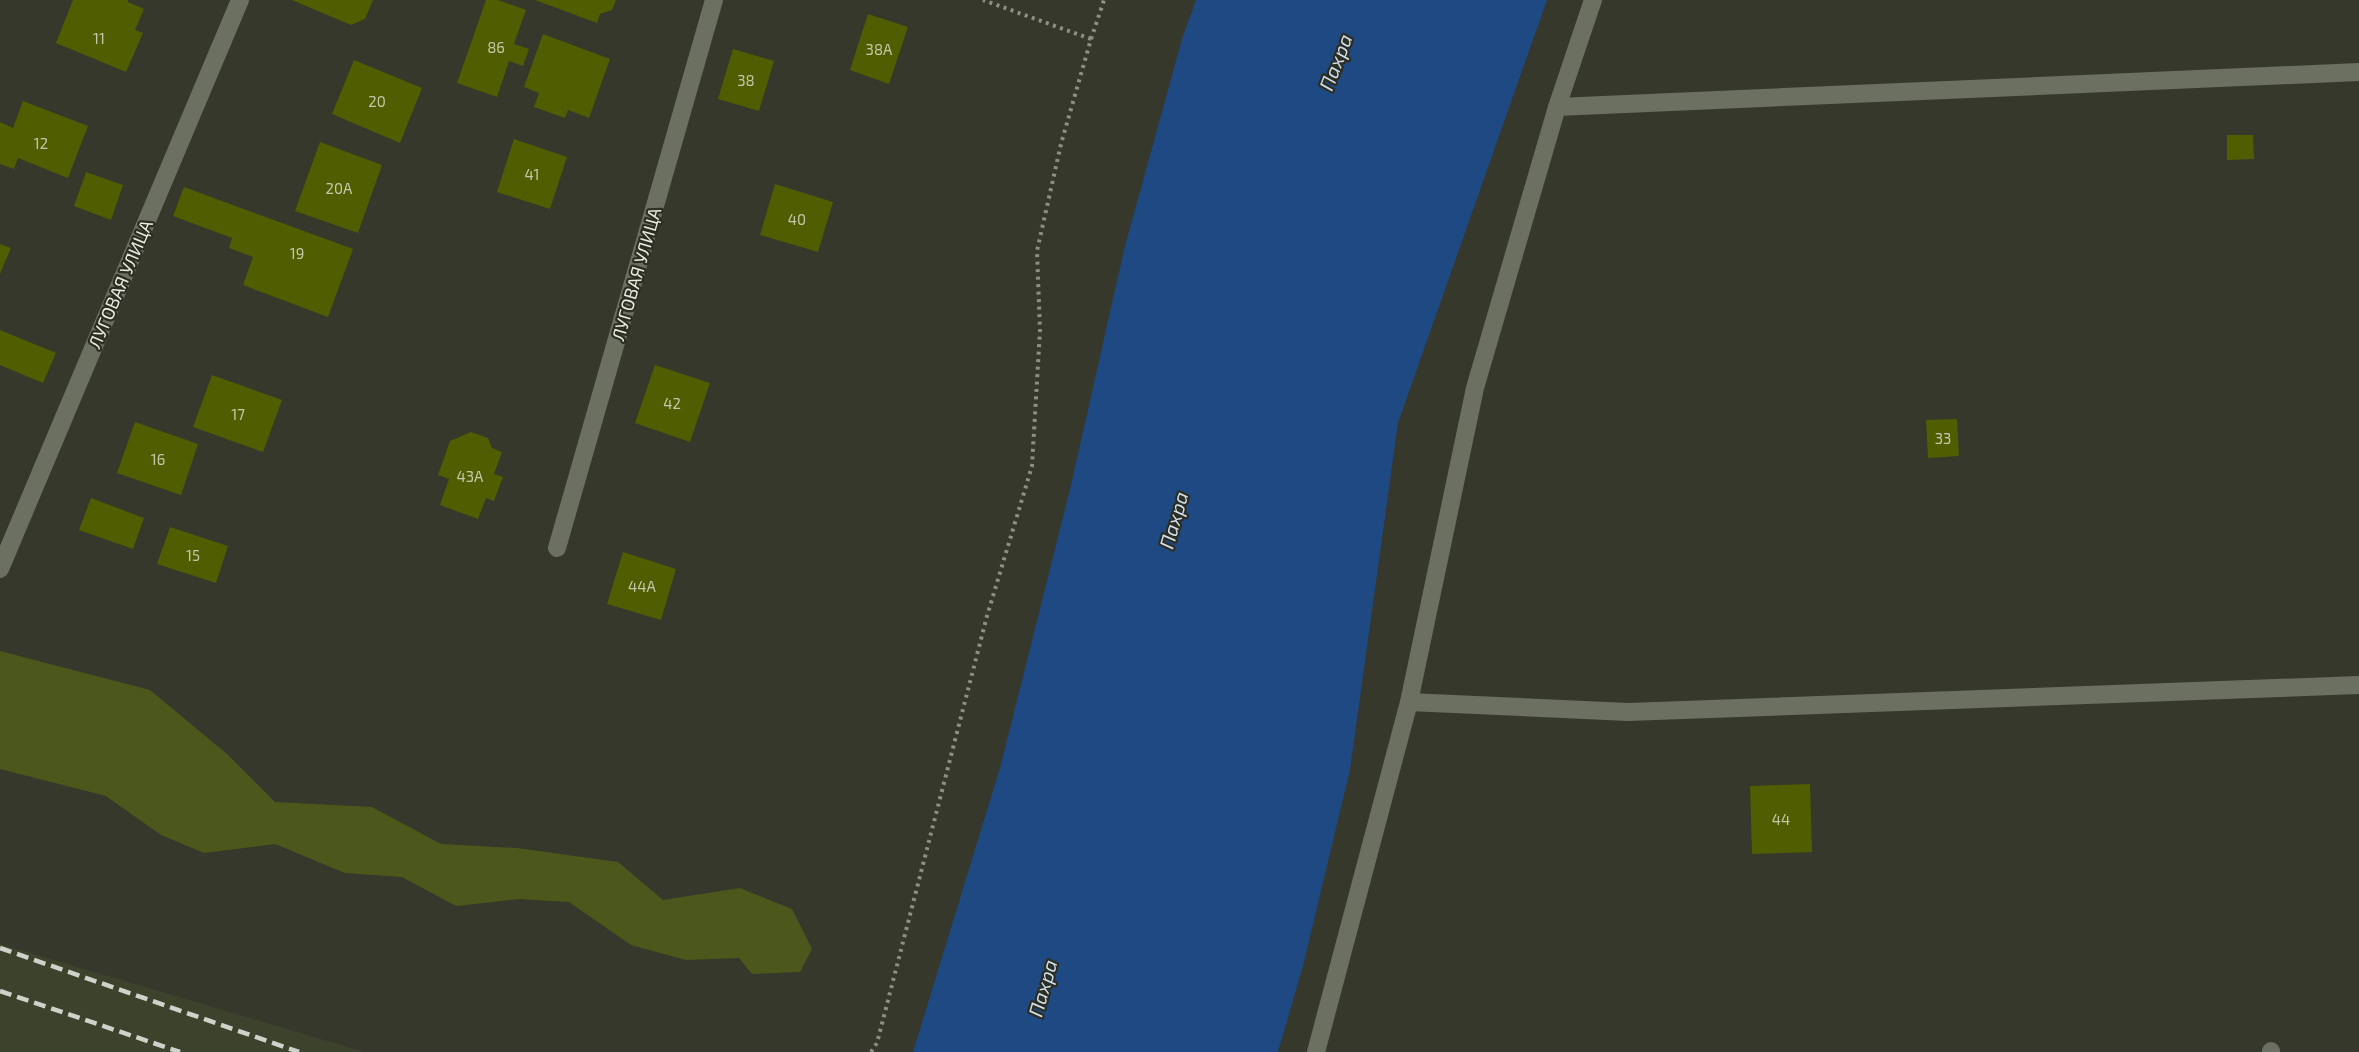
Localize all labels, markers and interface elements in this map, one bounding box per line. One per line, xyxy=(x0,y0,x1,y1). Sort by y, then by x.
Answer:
house number: 11 xyxy=(93,29,105,47)
water label: Пахра xyxy=(1313,30,1357,94)
house number: 86 xyxy=(487,38,505,56)
house number: 38А xyxy=(866,40,893,58)
house number: 38 xyxy=(737,71,755,89)
house number: 20 xyxy=(368,92,386,110)
house number: 12 xyxy=(34,134,48,152)
house number: 41 xyxy=(524,165,540,183)
house number: 20А xyxy=(326,179,353,197)
street label: ЛУГОВАЯ УЛИЦА xyxy=(606,204,666,343)
house number: 40 xyxy=(788,210,806,228)
street label: ЛУГОВАЯ УЛИЦА xyxy=(83,216,157,352)
house number: 19 xyxy=(290,244,304,262)
house number: 42 xyxy=(663,394,681,412)
house number: 17 xyxy=(231,405,245,423)
house number: 33 xyxy=(1935,429,1951,447)
house number: 16 xyxy=(151,450,165,468)
house number: 43А xyxy=(457,467,484,485)
water label: Пахра xyxy=(1153,489,1193,551)
house number: 15 xyxy=(186,546,200,564)
house number: 44А xyxy=(628,577,657,595)
house number: 44 xyxy=(1772,810,1790,828)
water label: Пахра xyxy=(1022,957,1062,1019)

